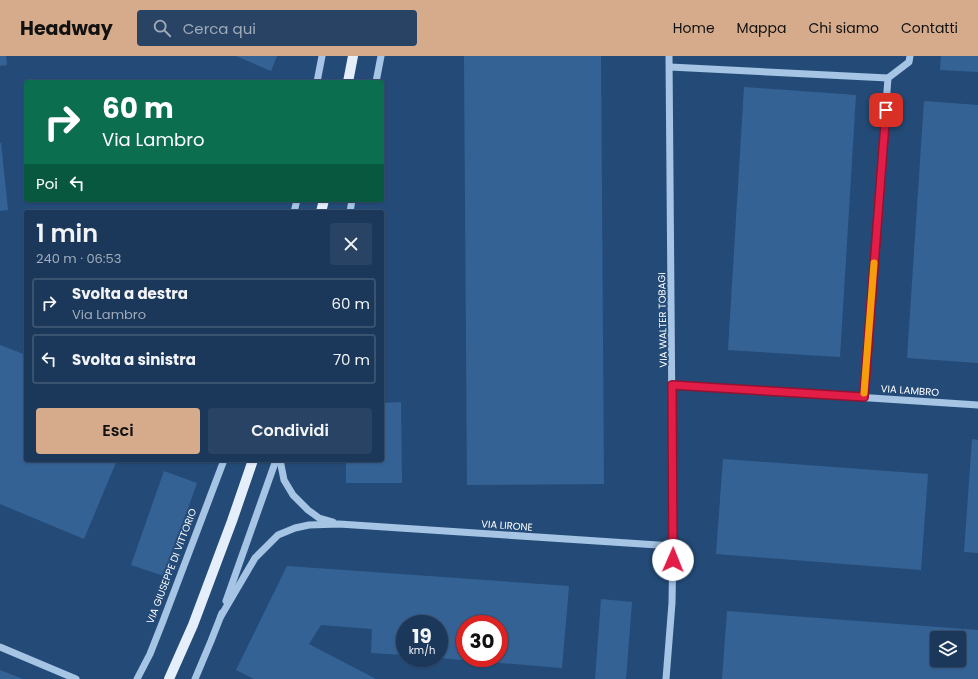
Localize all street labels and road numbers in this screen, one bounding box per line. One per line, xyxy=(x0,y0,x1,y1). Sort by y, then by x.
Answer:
street label: VIA WALTER TOBAGI xyxy=(654,272,671,368)
street label: VIA LAMBRO xyxy=(880,381,940,400)
street label: VIA GIUSEPPE DI VITTORIO xyxy=(143,506,200,626)
street label: VIA LIRONE xyxy=(481,516,533,535)

